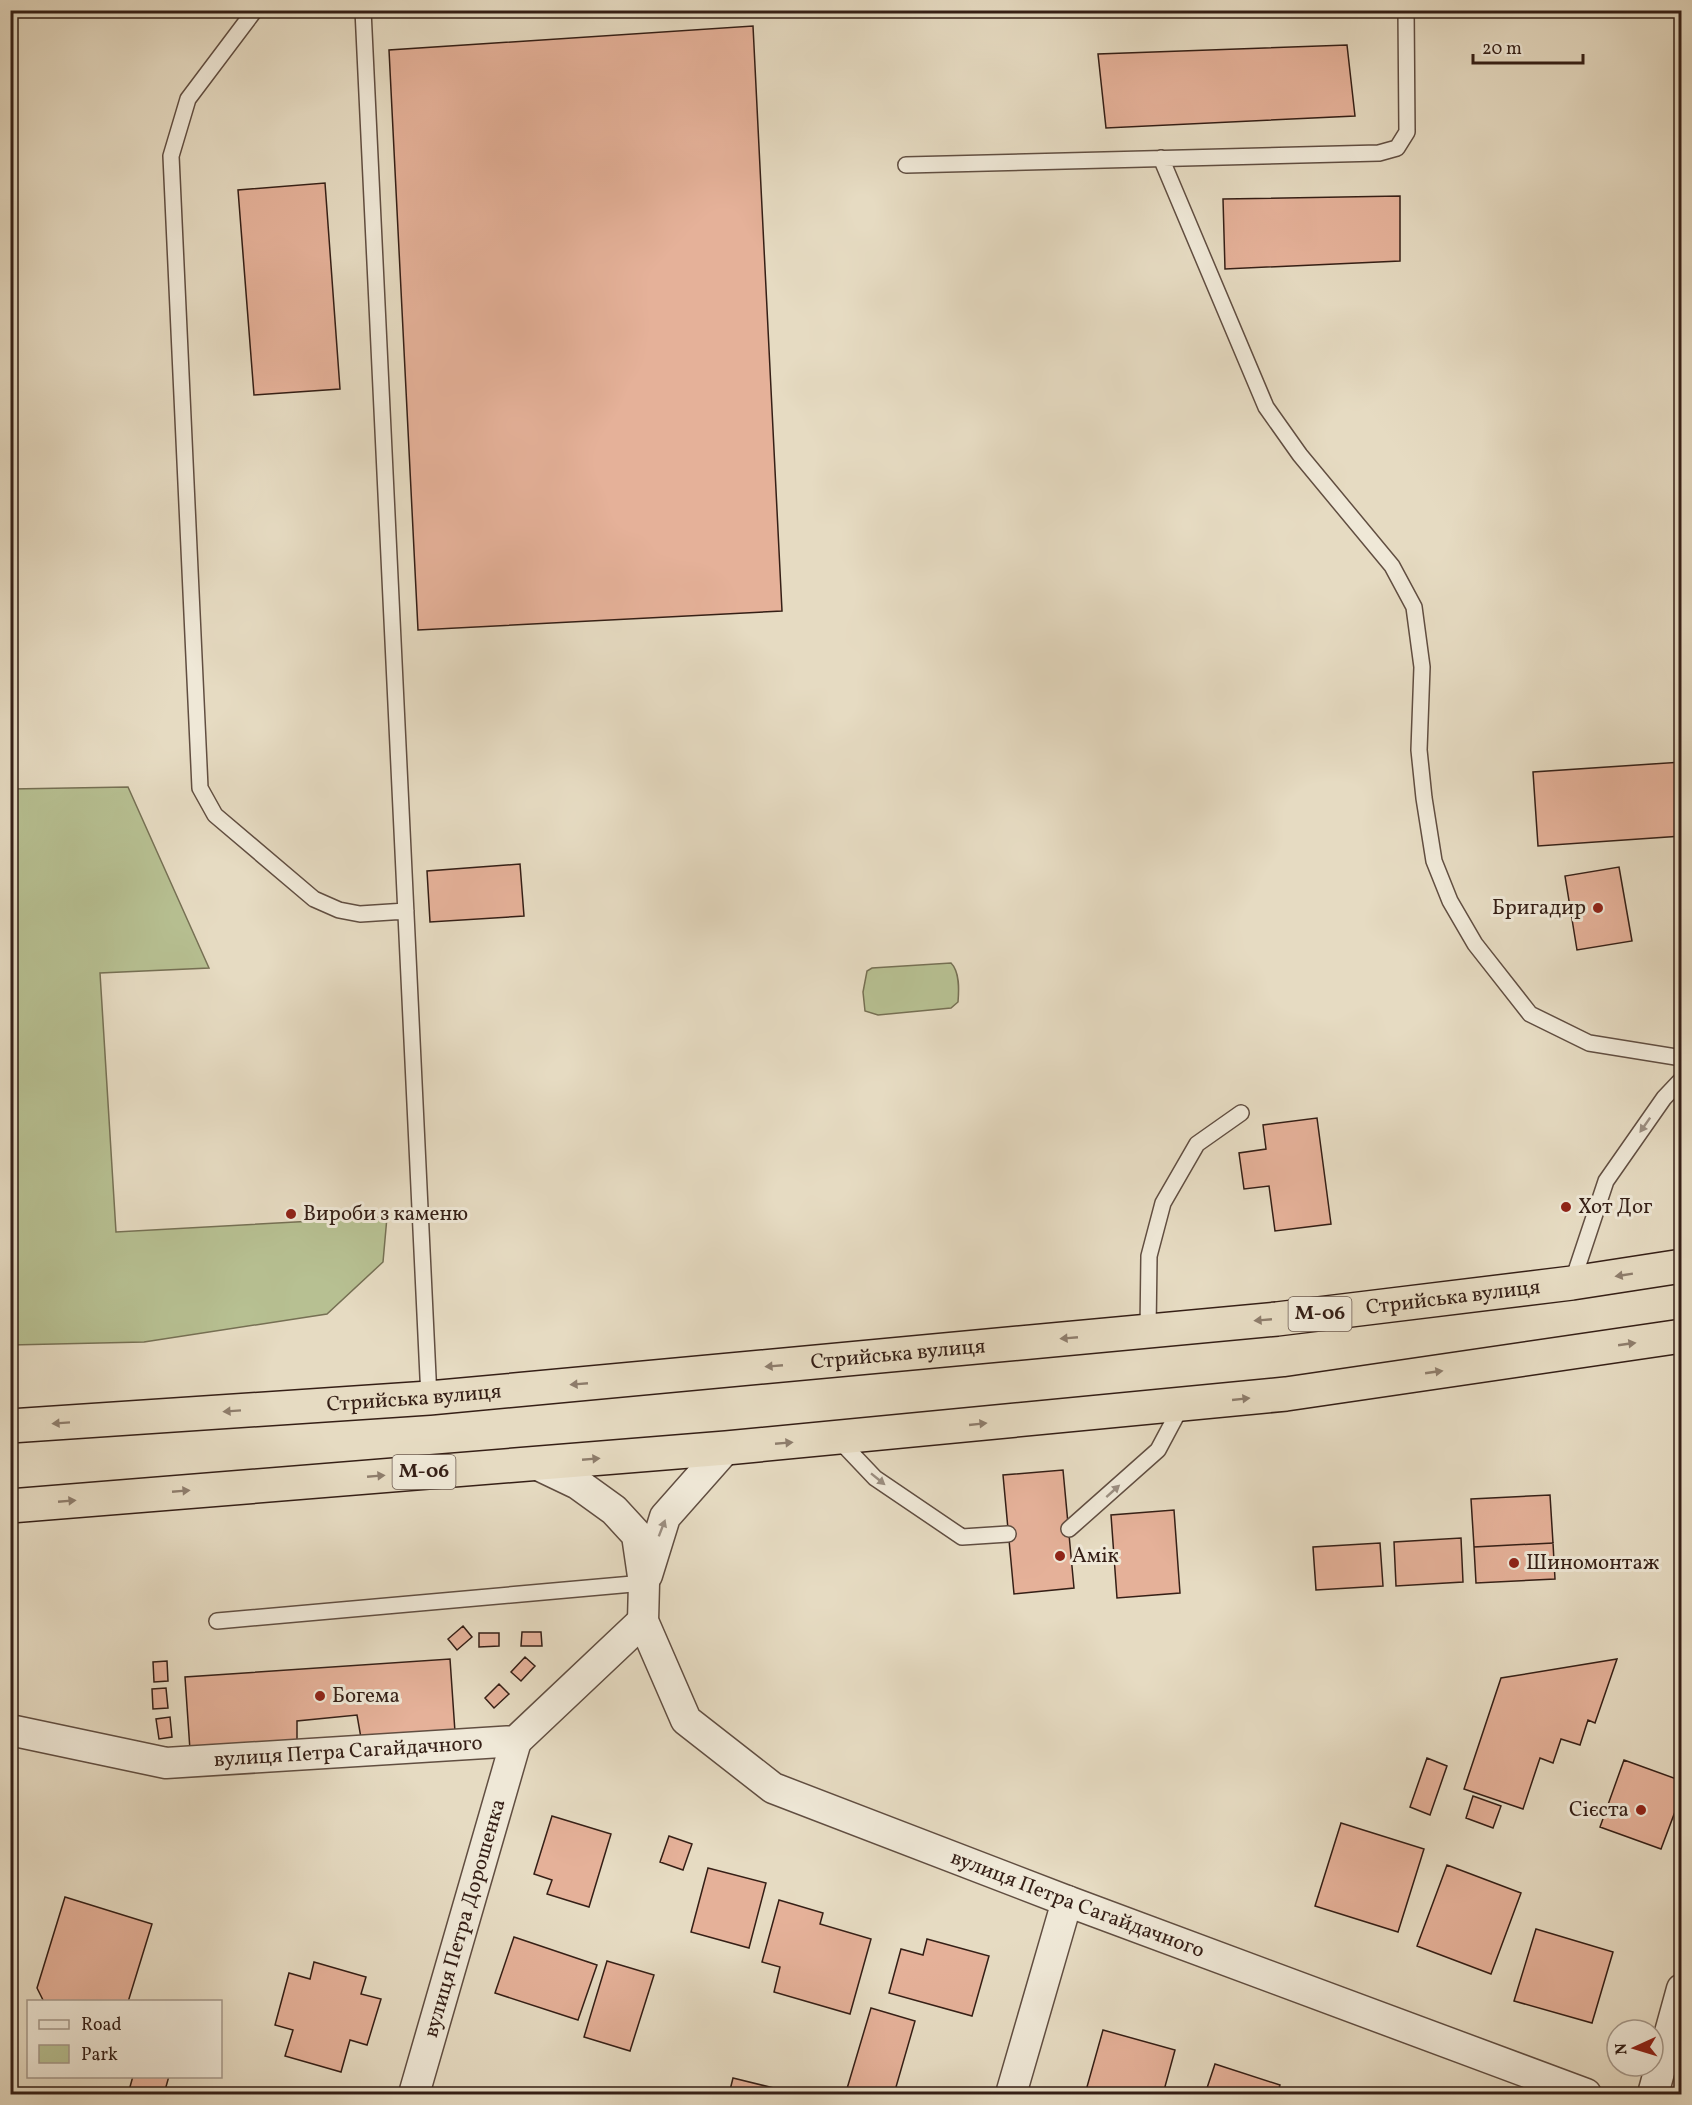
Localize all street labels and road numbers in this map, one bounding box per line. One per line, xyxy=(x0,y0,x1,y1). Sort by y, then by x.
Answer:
street label: Стрийська вулиця xyxy=(1364,1272,1542,1323)
road number: М-06 xyxy=(1288,1297,1352,1331)
street label: Стрийська вулиця xyxy=(809,1332,987,1377)
street label: Стрийська вулиця xyxy=(326,1377,503,1419)
road number: М-06 xyxy=(392,1455,456,1489)
street label: вулиця Петра Сагайдачного xyxy=(213,1729,483,1774)
street label: вулиця Петра Дорошенка xyxy=(417,1795,513,2041)
street label: вулиця Петра Сагайдачного xyxy=(946,1843,1209,1965)

